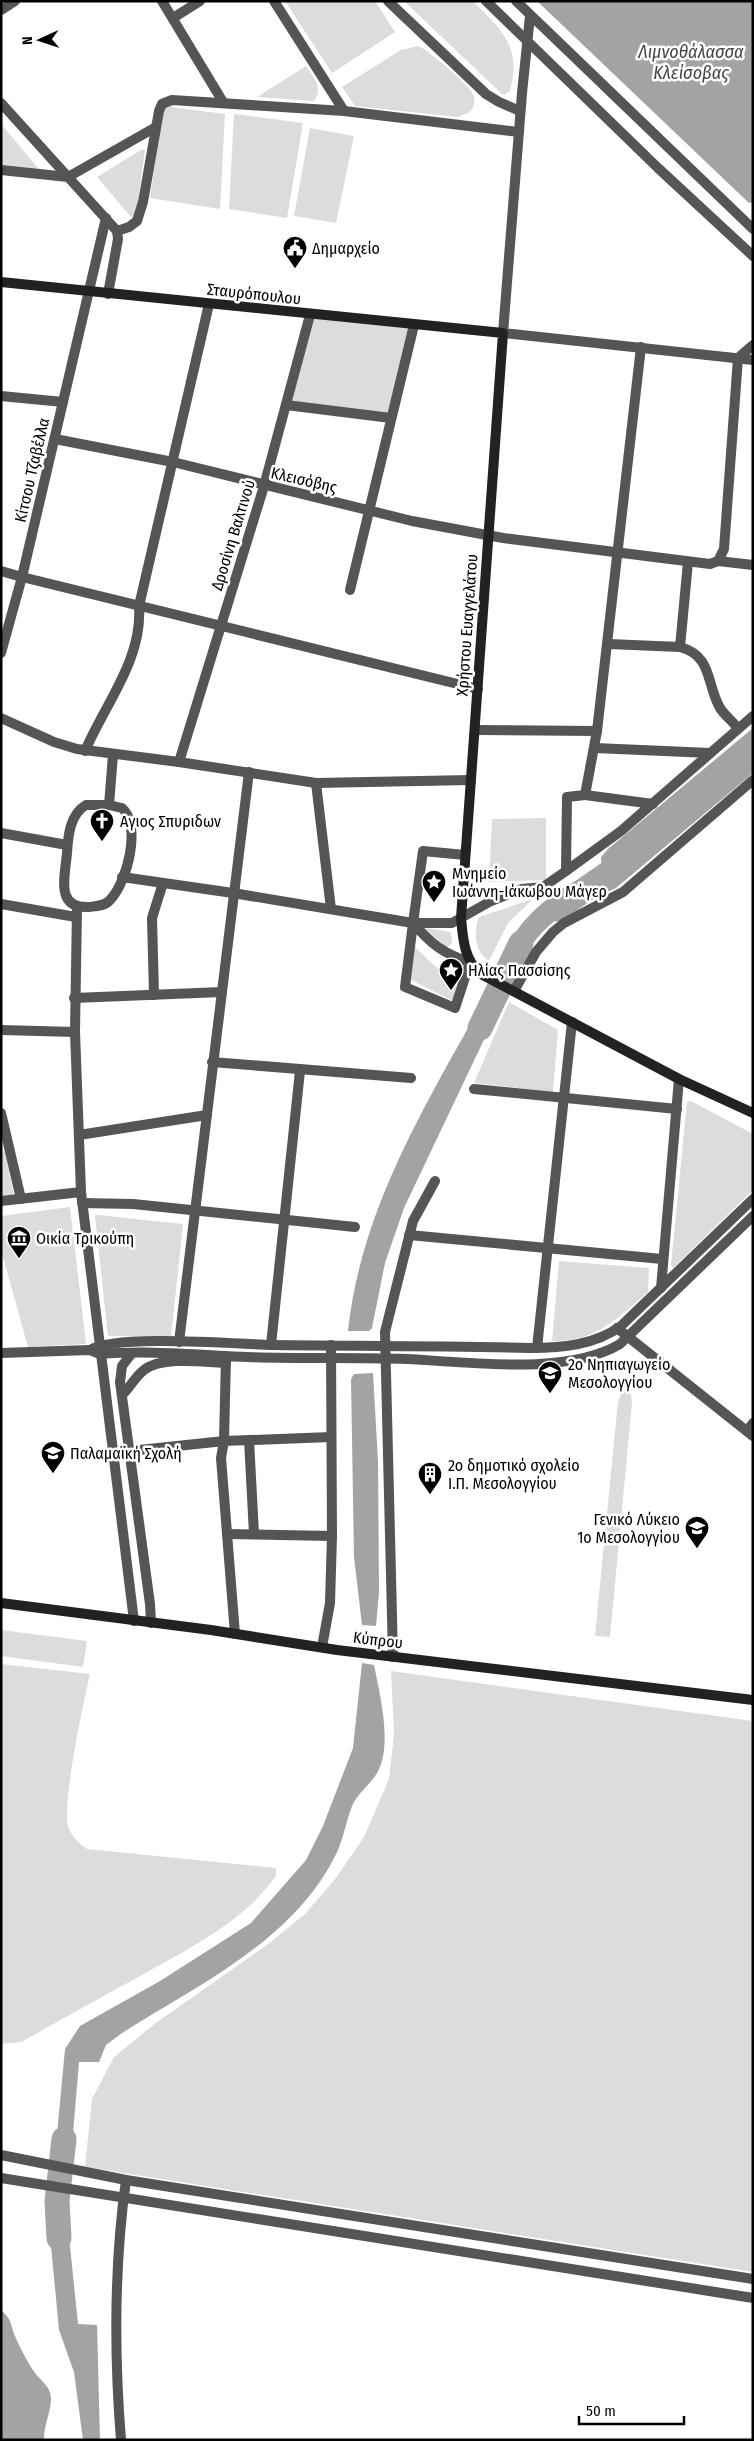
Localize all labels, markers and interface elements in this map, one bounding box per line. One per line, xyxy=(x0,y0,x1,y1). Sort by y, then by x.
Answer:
north arrow xyxy=(15,15,65,65)
text: N xyxy=(19,36,36,45)
water label: Λιμνοθάλασσα Κλείσοβας xyxy=(637,41,744,84)
public building icon: Δημαρχείο xyxy=(282,235,308,269)
place label: Δημαρχείο xyxy=(312,239,380,258)
street label: Σταυρόπουλου xyxy=(206,280,302,308)
street label: Κίτσου Τζαβέλλα xyxy=(11,416,53,524)
street label: Κλεισόβης xyxy=(269,463,339,497)
street label: Δροσίνη Βαλτινού xyxy=(207,477,259,593)
street label: Χρήστου Ευαγγελάτου xyxy=(453,553,481,697)
church icon: Αγιος Σπυριδων xyxy=(89,808,115,842)
place label: Αγιος Σπυριδων xyxy=(120,812,221,831)
place label: Μνημείο Ιωάννη-Ιάκωβου Μάγερ xyxy=(452,864,607,901)
place icon: Μνημείο Ιωάννη-Ιάκωβου Μάγερ xyxy=(421,869,447,903)
place icon: Ηλίας Πασσίσης xyxy=(438,957,464,991)
place label: Ηλίας Πασσίσης xyxy=(468,961,571,980)
museum icon: Οικία Τρικούπη xyxy=(6,1225,32,1259)
place label: Οικία Τρικούπη xyxy=(36,1229,134,1248)
place label: 2ο Νηπιαγωγείο Μεσολογγίου xyxy=(568,1355,670,1392)
school or university icon: 2ο Νηπιαγωγείο Μεσολογγίου xyxy=(537,1360,563,1394)
school or university icon: Παλαμαϊκή Σχολή xyxy=(40,1440,66,1474)
place label: Παλαμαϊκή Σχολή xyxy=(70,1444,182,1463)
place label: 2ο δημοτικό σχολείο Ι.Π. Μεσολογγίου xyxy=(448,1456,580,1493)
building icon: 2ο δημοτικό σχολείο Ι.Π. Μεσολογγίου xyxy=(417,1461,443,1495)
place label: Γενικό Λύκειο 1ο Μεσολογγίου xyxy=(577,1510,680,1547)
school or university icon: Γενικό Λύκειο 1ο Μεσολογγίου xyxy=(684,1515,710,1549)
street label: Κύπρου xyxy=(352,1628,404,1652)
scale bar xyxy=(579,2394,684,2426)
text: 50 m xyxy=(586,2402,616,2420)

